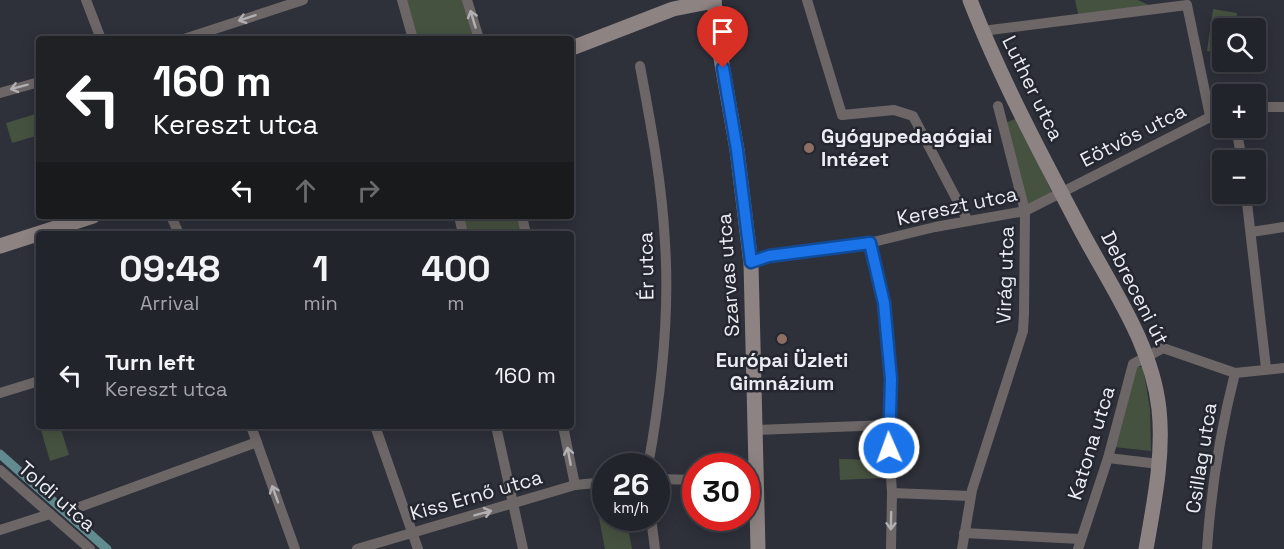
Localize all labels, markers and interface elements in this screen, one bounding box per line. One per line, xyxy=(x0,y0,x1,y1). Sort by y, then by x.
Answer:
pin xyxy=(697,6,748,68)
one-way arrow xyxy=(467,10,478,29)
one-way arrow xyxy=(238,14,257,25)
icon: arrive xyxy=(706,15,739,48)
map controls xyxy=(1212,18,1266,204)
button: search xyxy=(1212,18,1266,72)
street label: Luther utca xyxy=(996,31,1070,145)
text: 160 m xyxy=(153,55,272,108)
icon: left xyxy=(54,60,132,138)
one-way arrow xyxy=(10,82,29,93)
button: + xyxy=(1212,84,1266,138)
street label: Eötvös utca xyxy=(1076,97,1190,173)
text: Kereszt utca xyxy=(153,107,318,142)
place label: Gyógypedagógiai Intézet xyxy=(821,123,992,172)
marker: Gyógypedagógiai Intézet xyxy=(802,141,816,155)
button: − xyxy=(1212,150,1266,204)
icon: left xyxy=(226,174,259,207)
icon: ahead xyxy=(289,174,322,207)
icon: right xyxy=(352,174,385,207)
street label: Kereszt utca xyxy=(894,181,1020,231)
street label: Szarvas utca xyxy=(711,212,745,338)
street label: Virág utca xyxy=(990,225,1020,325)
street label: Debreceni út xyxy=(1095,227,1175,349)
street label: Ér utca xyxy=(632,232,660,300)
text: 09:48 xyxy=(119,246,220,292)
text: 1 xyxy=(312,246,329,292)
text: 400 xyxy=(421,246,491,292)
text: Arrival xyxy=(140,290,199,316)
text: min xyxy=(303,290,338,316)
text: m xyxy=(447,290,465,316)
marker: Európai Üzleti Gimnázium xyxy=(775,332,789,346)
place label: Európai Üzleti Gimnázium xyxy=(716,347,848,396)
text: Turn left xyxy=(105,348,195,376)
icon: left xyxy=(54,359,87,392)
text: 160 m xyxy=(495,361,556,389)
text: Kereszt utca xyxy=(105,376,228,402)
street label: Katona utca xyxy=(1061,383,1121,503)
street label: Csillag utca xyxy=(1179,401,1223,515)
position arrow xyxy=(857,416,921,480)
one-way arrow xyxy=(563,446,574,466)
speed limit sign: 30 xyxy=(682,453,760,531)
street label: Toldi utca xyxy=(13,455,101,537)
street label: Kiss Ernő utca xyxy=(407,464,545,526)
text: 26 xyxy=(613,465,649,504)
one-way arrow xyxy=(269,485,280,504)
text: km/h xyxy=(613,498,649,517)
one-way arrow xyxy=(473,507,492,518)
one-way arrow xyxy=(886,511,897,531)

